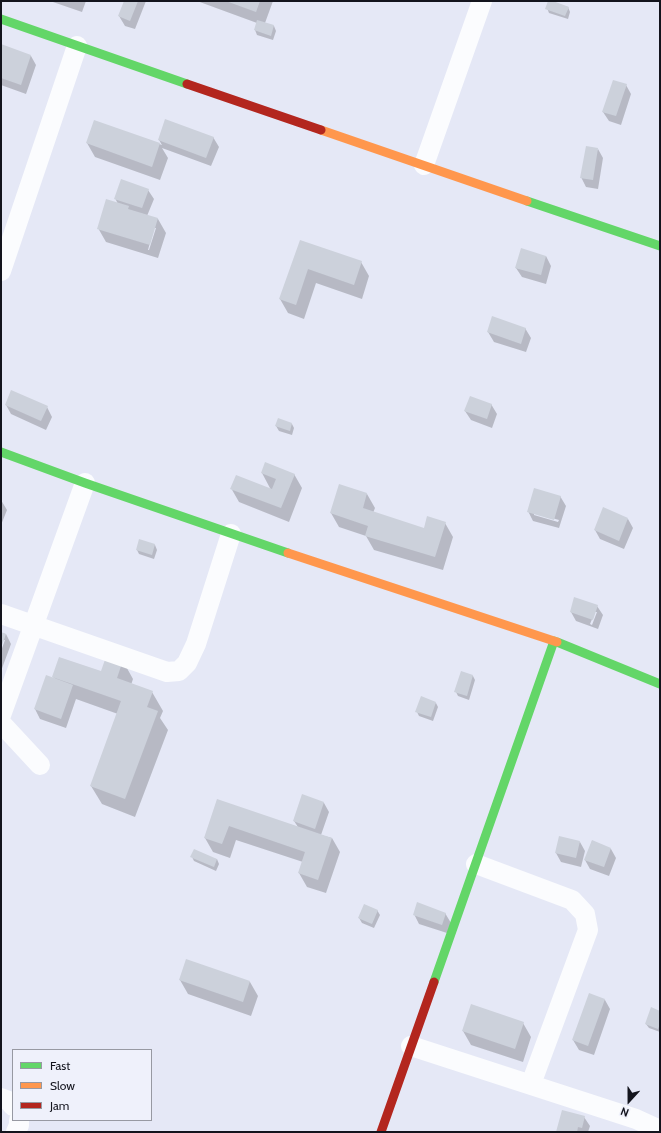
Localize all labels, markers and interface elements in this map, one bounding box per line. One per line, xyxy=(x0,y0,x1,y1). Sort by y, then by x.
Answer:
legend xyxy=(12,1049,152,1121)
text: Fast xyxy=(50,1058,70,1073)
text: Slow xyxy=(50,1078,75,1093)
north arrow xyxy=(609,1081,649,1121)
text: Jam xyxy=(50,1098,69,1113)
text: N xyxy=(619,1104,631,1120)

